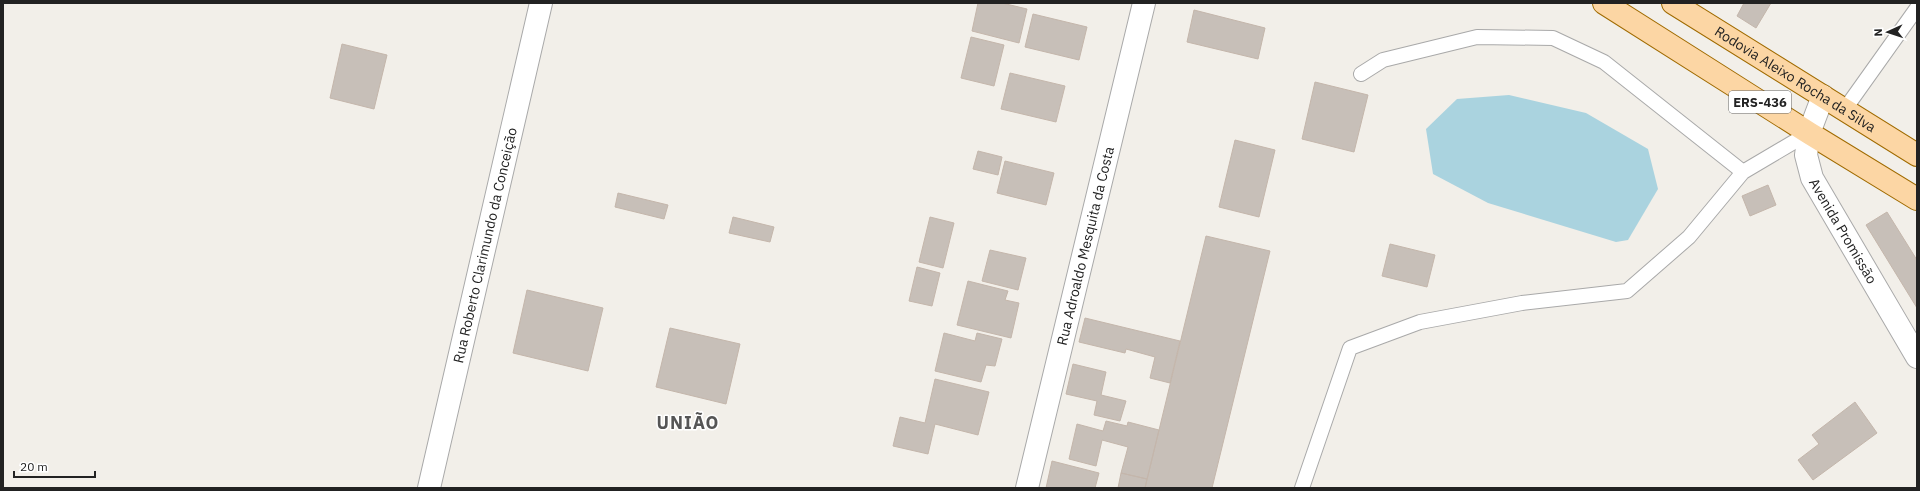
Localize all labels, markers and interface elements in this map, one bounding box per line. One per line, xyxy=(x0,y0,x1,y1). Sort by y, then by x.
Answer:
north arrow xyxy=(1868,12,1908,52)
street label: Rodovia Aleixo Rocha da Silva xyxy=(1711,22,1880,136)
text: N xyxy=(1871,28,1885,37)
road number: ERS-436 xyxy=(1729,91,1791,113)
street label: Rua Roberto Clarimundo da Conceição xyxy=(449,126,521,365)
street label: Rua Adroaldo Mesquita da Costa xyxy=(1053,144,1118,347)
street label: Avenida Promissão xyxy=(1805,175,1881,287)
district label: UNIÃO xyxy=(657,411,719,434)
scale bar xyxy=(14,453,95,479)
text: 20 m xyxy=(20,459,48,474)

